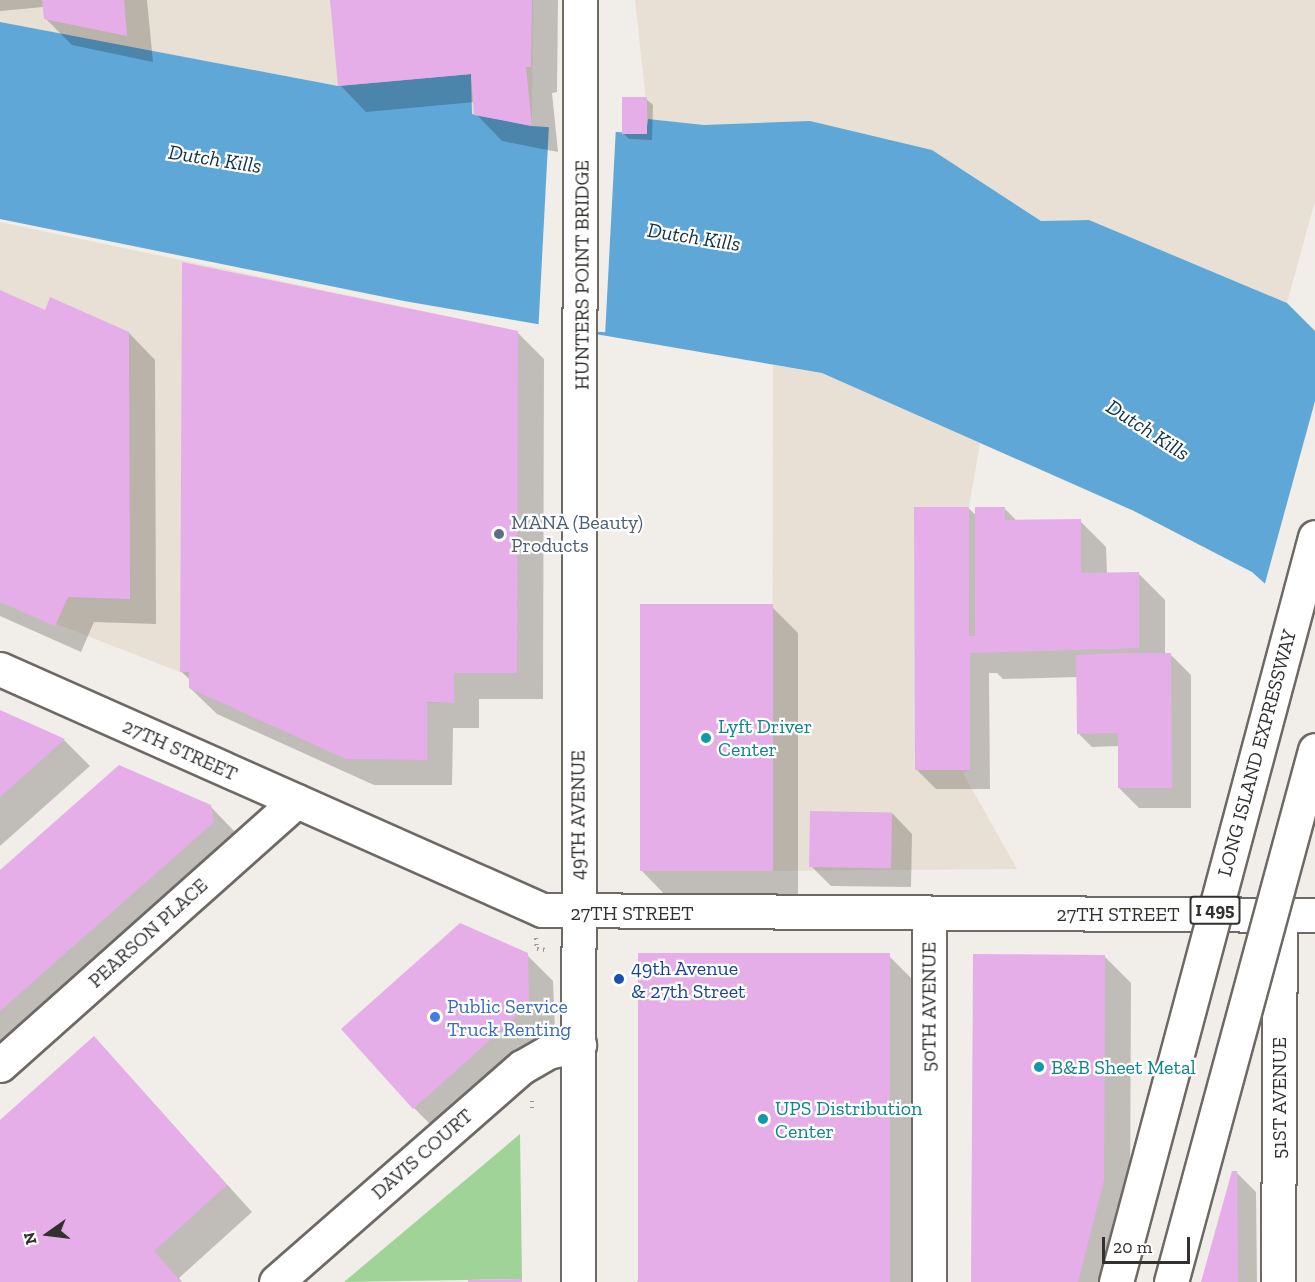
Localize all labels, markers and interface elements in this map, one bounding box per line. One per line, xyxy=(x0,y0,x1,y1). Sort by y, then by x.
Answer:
water label: Dutch Kills xyxy=(167,139,263,179)
street label: HUNTERS POINT BRIDGE xyxy=(570,160,594,390)
water label: Dutch Kills xyxy=(646,217,742,257)
water label: Dutch Kills xyxy=(1102,394,1194,466)
place label: MANA (Beauty) Products xyxy=(511,510,644,557)
marker: MANA (Beauty) Products xyxy=(492,527,506,541)
street label: LONG ISLAND EXPRESSWAY xyxy=(1212,627,1302,879)
street label: 27TH STREET xyxy=(119,714,241,786)
place label: Lyft Driver Center xyxy=(718,714,812,761)
marker: Lyft Driver Center xyxy=(699,731,713,745)
street label: 49TH AVENUE xyxy=(566,750,590,880)
street label: PEARSON PLACE xyxy=(83,873,213,993)
road number: I 495 xyxy=(1190,895,1240,925)
street label: 27TH STREET xyxy=(570,901,694,925)
street label: 27TH STREET xyxy=(1056,902,1180,926)
street label: 50TH AVENUE xyxy=(917,942,941,1072)
place label: 49th Avenue & 27th Street xyxy=(631,956,746,1003)
marker: 49th Avenue & 27th Street xyxy=(612,972,626,986)
place label: Public Service Truck Renting xyxy=(447,994,571,1041)
marker: Public Service Truck Renting xyxy=(428,1010,442,1024)
street label: 51ST AVENUE xyxy=(1267,1037,1291,1159)
place label: B&B Sheet Metal xyxy=(1051,1055,1196,1079)
marker: B&B Sheet Metal xyxy=(1032,1060,1046,1074)
place label: UPS Distribution Center xyxy=(775,1096,923,1143)
street label: DAVIS COURT xyxy=(367,1104,477,1204)
marker: UPS Distribution Center xyxy=(756,1112,770,1126)
north arrow xyxy=(18,1204,78,1264)
scale bar xyxy=(1105,1225,1194,1263)
text: N xyxy=(19,1230,41,1247)
text: 20 m xyxy=(1113,1236,1152,1258)

